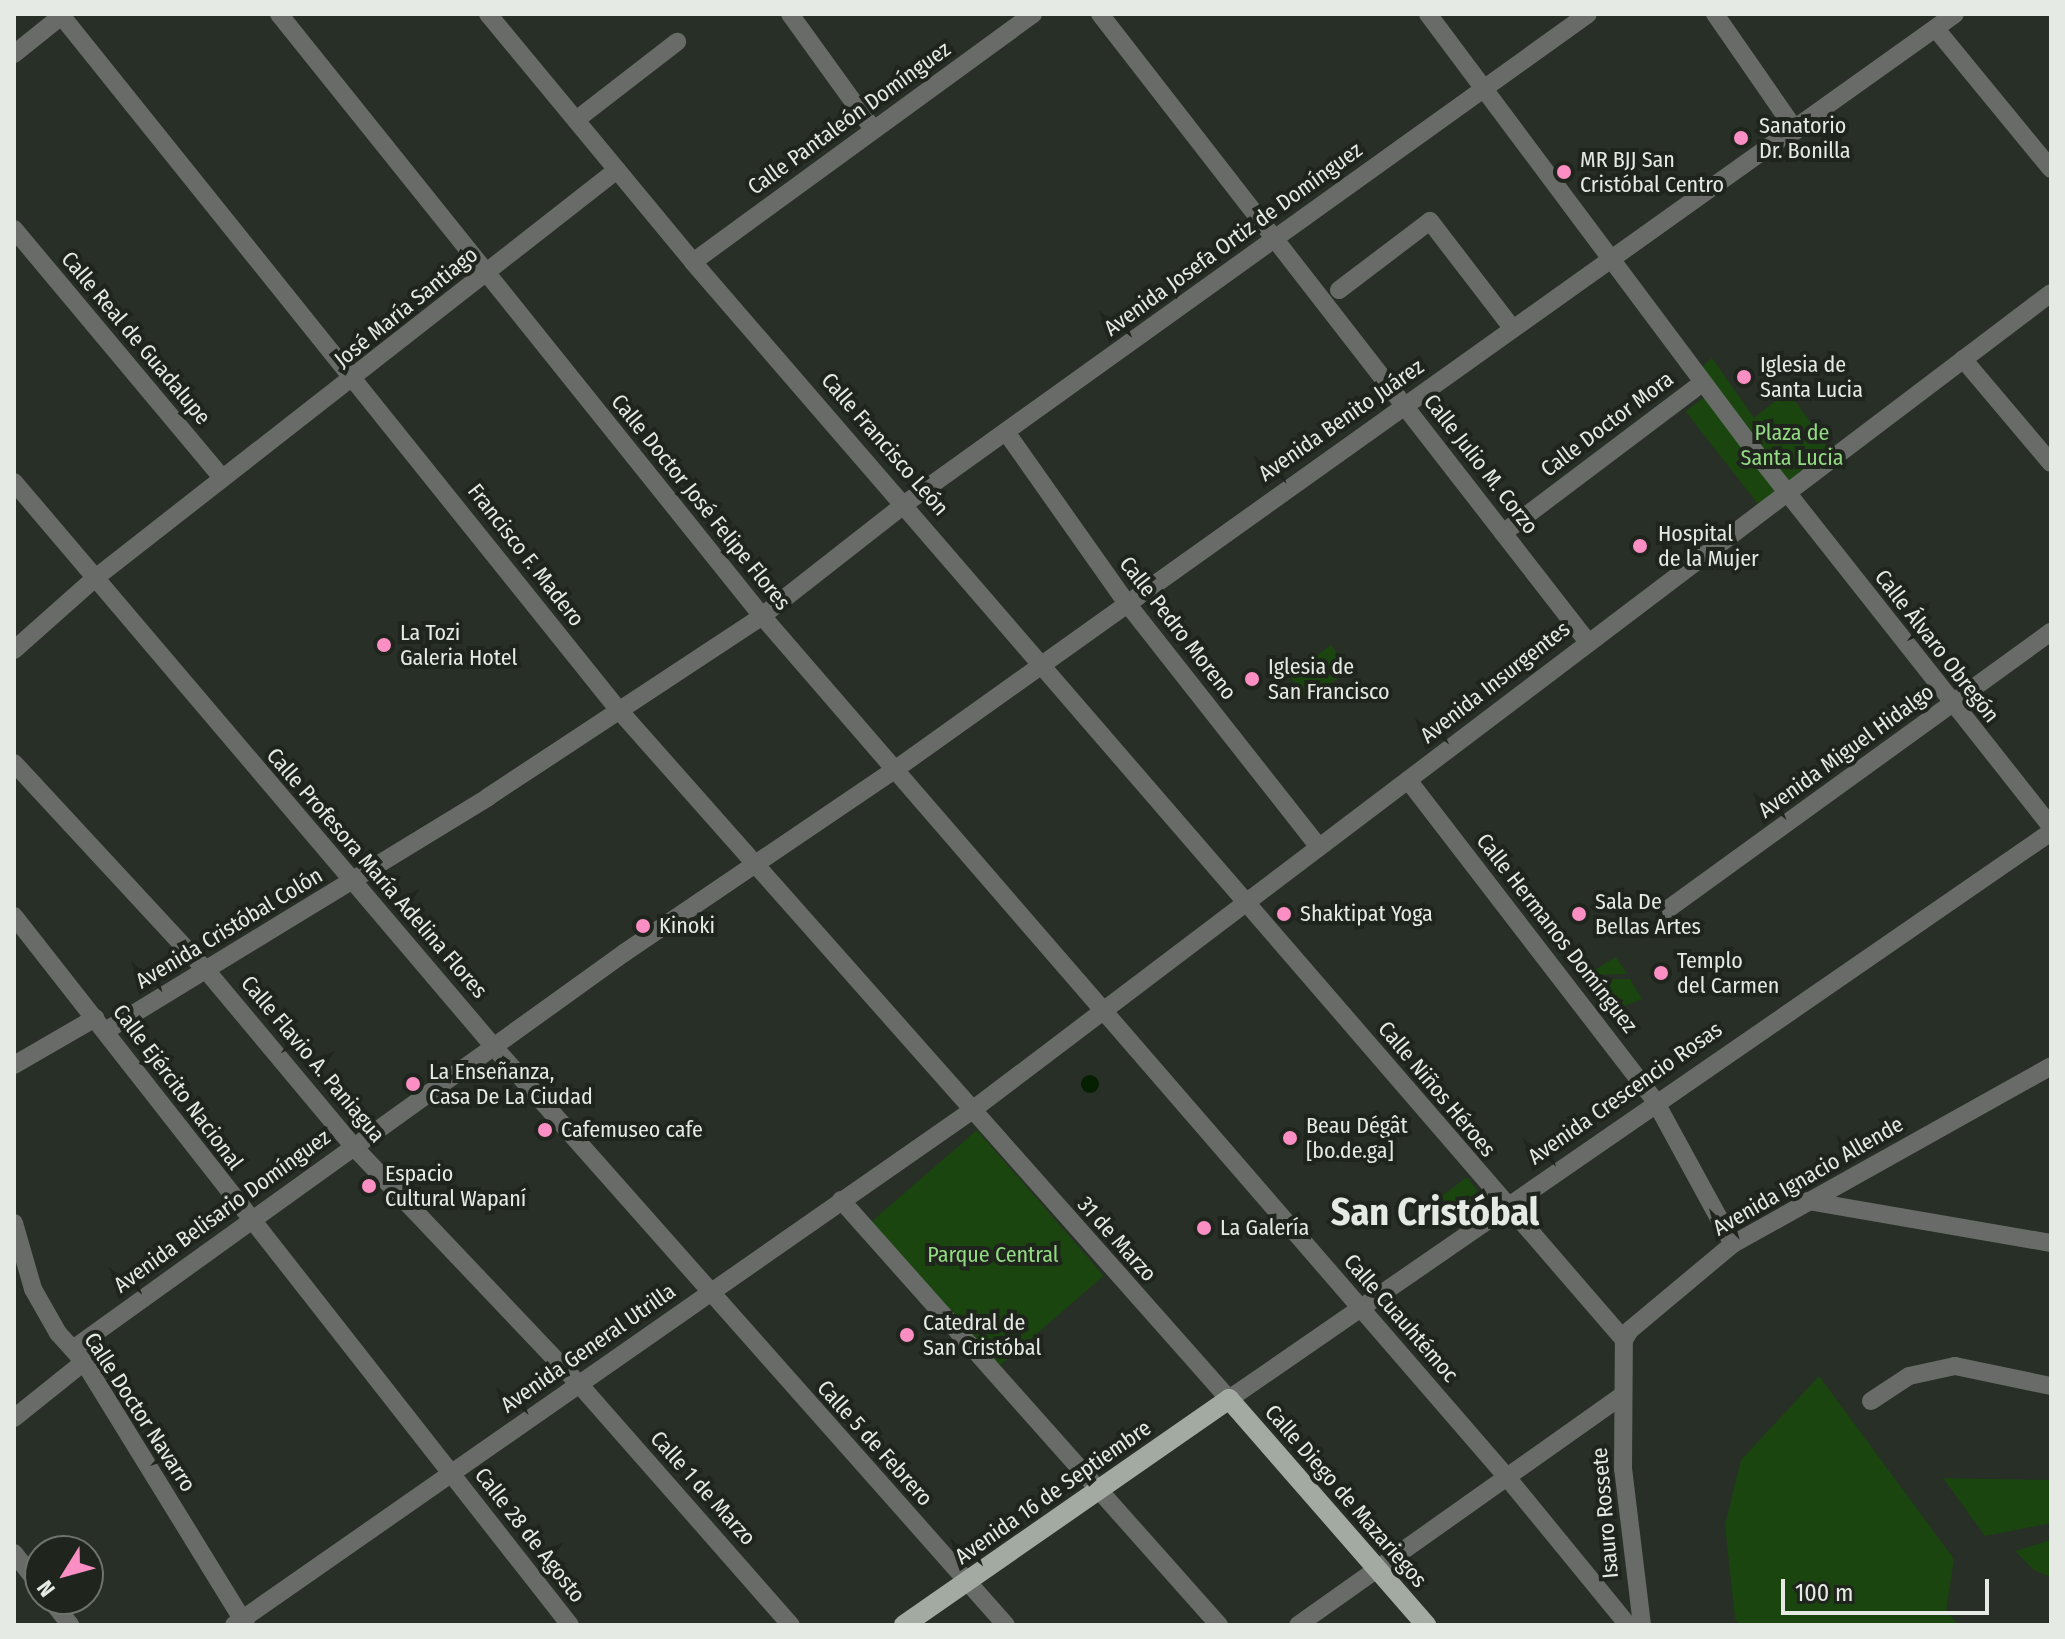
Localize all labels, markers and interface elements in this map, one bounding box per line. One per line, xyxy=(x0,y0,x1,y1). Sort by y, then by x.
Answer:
street label: Calle Pantaleón Domínguez xyxy=(743,36,955,200)
place label: Sanatorio Dr. Bonilla xyxy=(1759,112,1851,164)
marker: Sanatorio Dr. Bonilla xyxy=(1730,127,1752,149)
street label: Avenida Josefa Ortiz de Domínguez xyxy=(1099,136,1367,342)
place label: MR BJJ San Cristóbal Centro xyxy=(1580,146,1724,198)
marker: MR BJJ San Cristóbal Centro xyxy=(1555,163,1573,181)
street label: José María Santiago xyxy=(329,241,483,373)
street label: Calle Real de Guadalupe xyxy=(56,246,216,430)
place label: Iglesia de Santa Lucia xyxy=(1760,351,1863,402)
street label: Avenida Benito Juárez xyxy=(1253,353,1429,487)
street label: Calle Doctor Mora xyxy=(1536,366,1678,482)
street label: Calle Francisco León xyxy=(816,367,954,521)
marker: Iglesia de Santa Lucia xyxy=(1735,368,1753,386)
street label: Calle Doctor José Felipe Flores xyxy=(606,389,796,615)
street label: Calle Julio M. Corzo xyxy=(1418,389,1544,539)
park label: Plaza de Santa Lucia xyxy=(1741,419,1843,470)
street label: Francisco F. Madero xyxy=(462,478,590,632)
place label: Hospital de la Mujer xyxy=(1658,520,1759,572)
marker: Hospital de la Mujer xyxy=(1629,535,1651,557)
street label: Calle Pedro Moreno xyxy=(1114,551,1242,705)
street label: Calle Álvaro Obregón xyxy=(1869,564,2005,728)
street label: Avenida Insurgentes xyxy=(1415,616,1575,748)
place label: La Tozi Galeria Hotel xyxy=(400,619,517,670)
marker: La Tozi Galeria Hotel xyxy=(375,636,393,654)
place label: Iglesia de San Francisco xyxy=(1268,653,1390,704)
marker: Iglesia de San Francisco xyxy=(1243,670,1261,688)
street label: Avenida Miguel Hidalgo xyxy=(1753,679,1939,823)
street label: Calle Profesora María Adelina Flores xyxy=(261,743,493,1003)
street label: Calle Hermanos Domínguez xyxy=(1471,828,1643,1038)
street label: Avenida Cristóbal Colón xyxy=(131,862,327,994)
place label: Sala De Bellas Artes xyxy=(1595,888,1701,940)
place label: Shaktipat Yoga xyxy=(1300,901,1433,927)
marker: Shaktipat Yoga xyxy=(1275,905,1293,923)
marker: Sala De Bellas Artes xyxy=(1570,905,1588,923)
place label: Kinoki xyxy=(659,913,715,939)
marker: Kinoki xyxy=(634,917,652,935)
place label: Templo del Carmen xyxy=(1677,947,1779,998)
marker: Templo del Carmen xyxy=(1652,964,1670,982)
street label: Calle Flavio A. Paniagua xyxy=(236,970,390,1148)
street label: Calle Ejército Nacional xyxy=(107,999,249,1175)
street label: Calle Niños Héroes xyxy=(1373,1016,1501,1162)
street label: Avenida Crescencio Rosas xyxy=(1523,1016,1727,1170)
place label: La Enseñanza, Casa De La Ciudad xyxy=(429,1058,593,1110)
marker: La Enseñanza, Casa De La Ciudad xyxy=(404,1075,422,1093)
street label: Avenida Ignacio Allende xyxy=(1708,1111,1908,1241)
place label: Beau Dégât [bo.de.ga] xyxy=(1306,1112,1408,1164)
place label: Cafemuseo cafe xyxy=(561,1117,703,1143)
marker: Cafemuseo cafe xyxy=(536,1121,554,1139)
street label: Avenida Belisario Domínguez xyxy=(109,1124,335,1298)
marker: Beau Dégât [bo.de.ga] xyxy=(1281,1129,1299,1147)
place label: Espacio Cultural Wapaní xyxy=(385,1160,526,1212)
marker: Espacio Cultural Wapaní xyxy=(360,1177,378,1195)
district label: San Cristóbal xyxy=(1331,1190,1539,1236)
street label: 31 de Marzo xyxy=(1072,1191,1162,1287)
place label: La Galería xyxy=(1220,1215,1309,1241)
marker: La Galería xyxy=(1195,1219,1213,1237)
park label: Parque Central xyxy=(927,1242,1059,1268)
street label: Calle Cuauhtémoc xyxy=(1338,1249,1464,1387)
street label: Avenida General Utrilla xyxy=(496,1278,680,1418)
place label: Catedral de San Cristóbal xyxy=(923,1309,1041,1360)
marker: Catedral de San Cristóbal xyxy=(898,1326,916,1344)
street label: Calle Doctor Navarro xyxy=(79,1327,201,1497)
street label: Calle 5 de Febrero xyxy=(812,1375,938,1511)
street label: Calle Diego de Mazariegos xyxy=(1259,1399,1433,1593)
street label: Avenida 16 de Septiembre xyxy=(950,1414,1156,1570)
street label: Calle 1 de Marzo xyxy=(645,1425,761,1551)
street label: Isauro Rossete xyxy=(1586,1446,1624,1580)
street label: Calle 28 de Agosto xyxy=(469,1462,591,1608)
north arrow xyxy=(24,1535,104,1615)
scale bar xyxy=(1785,1563,1993,1613)
text: N xyxy=(31,1575,61,1602)
text: 100 m xyxy=(1795,1579,1853,1607)

